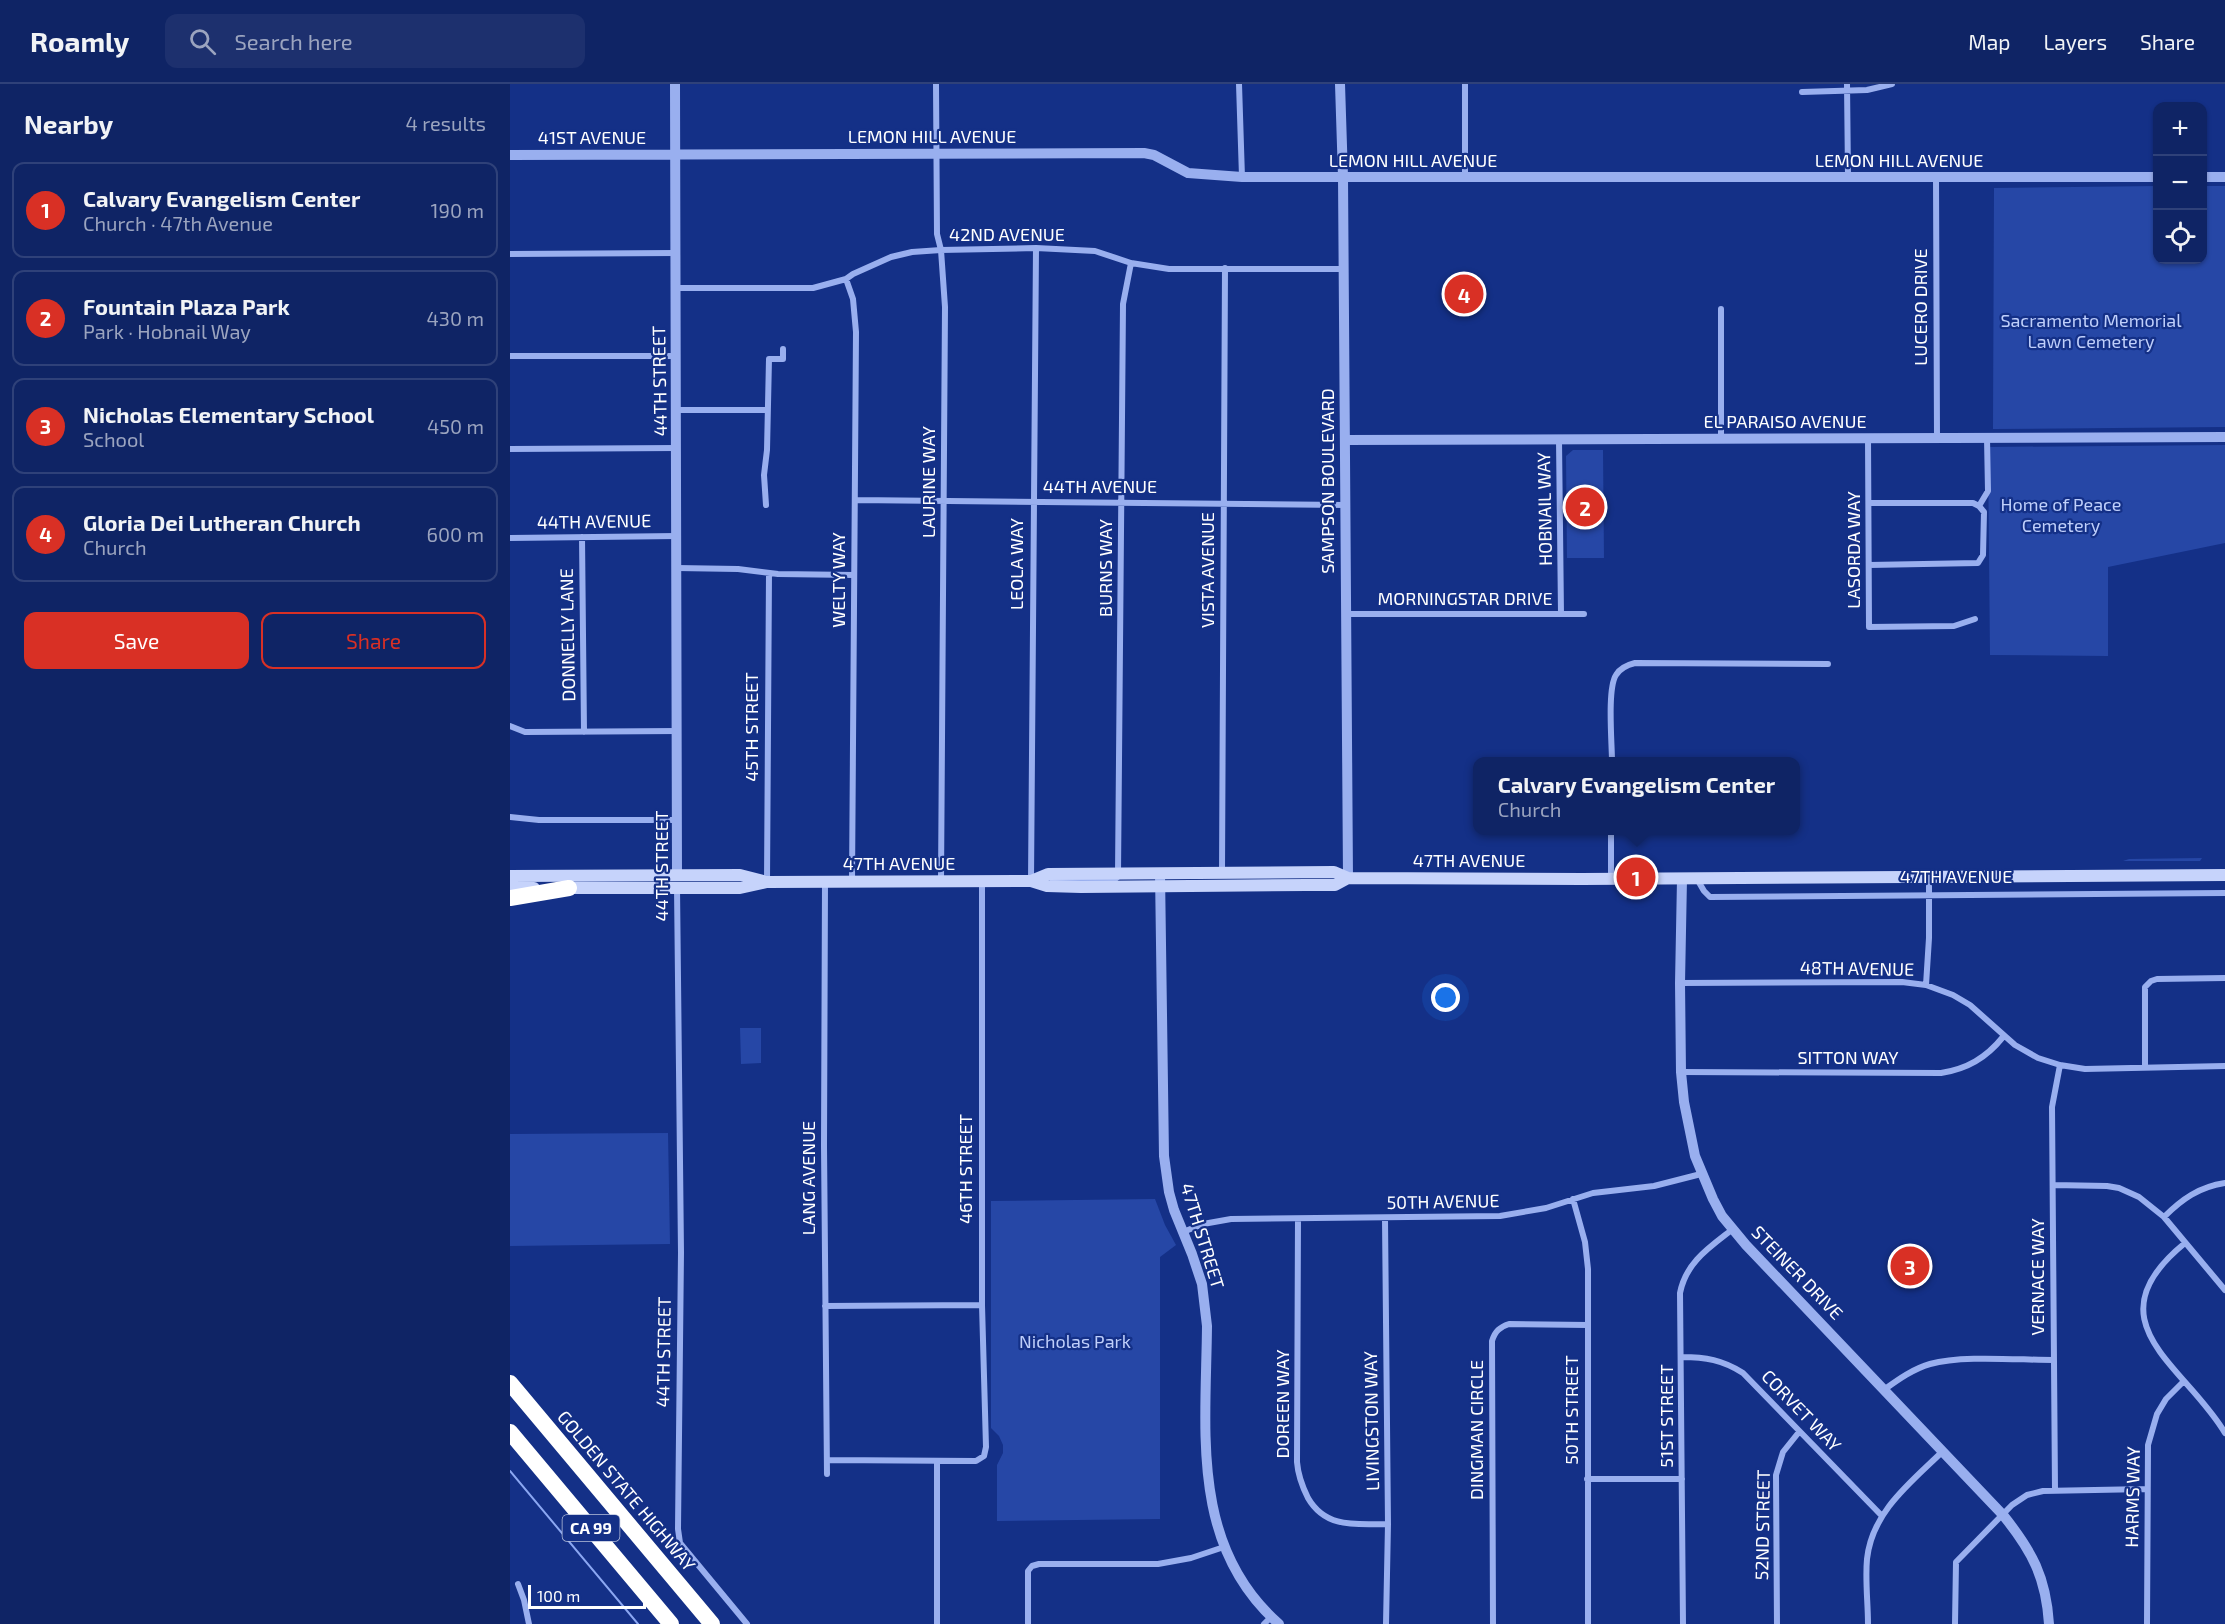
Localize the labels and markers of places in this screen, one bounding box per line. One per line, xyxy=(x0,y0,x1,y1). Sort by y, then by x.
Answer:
pin: 4 xyxy=(1444,272,1484,316)
pin: 2 xyxy=(1566,484,1604,530)
pin: 1 xyxy=(1616,854,1656,900)
pin: 3 xyxy=(1890,1244,1930,1288)

